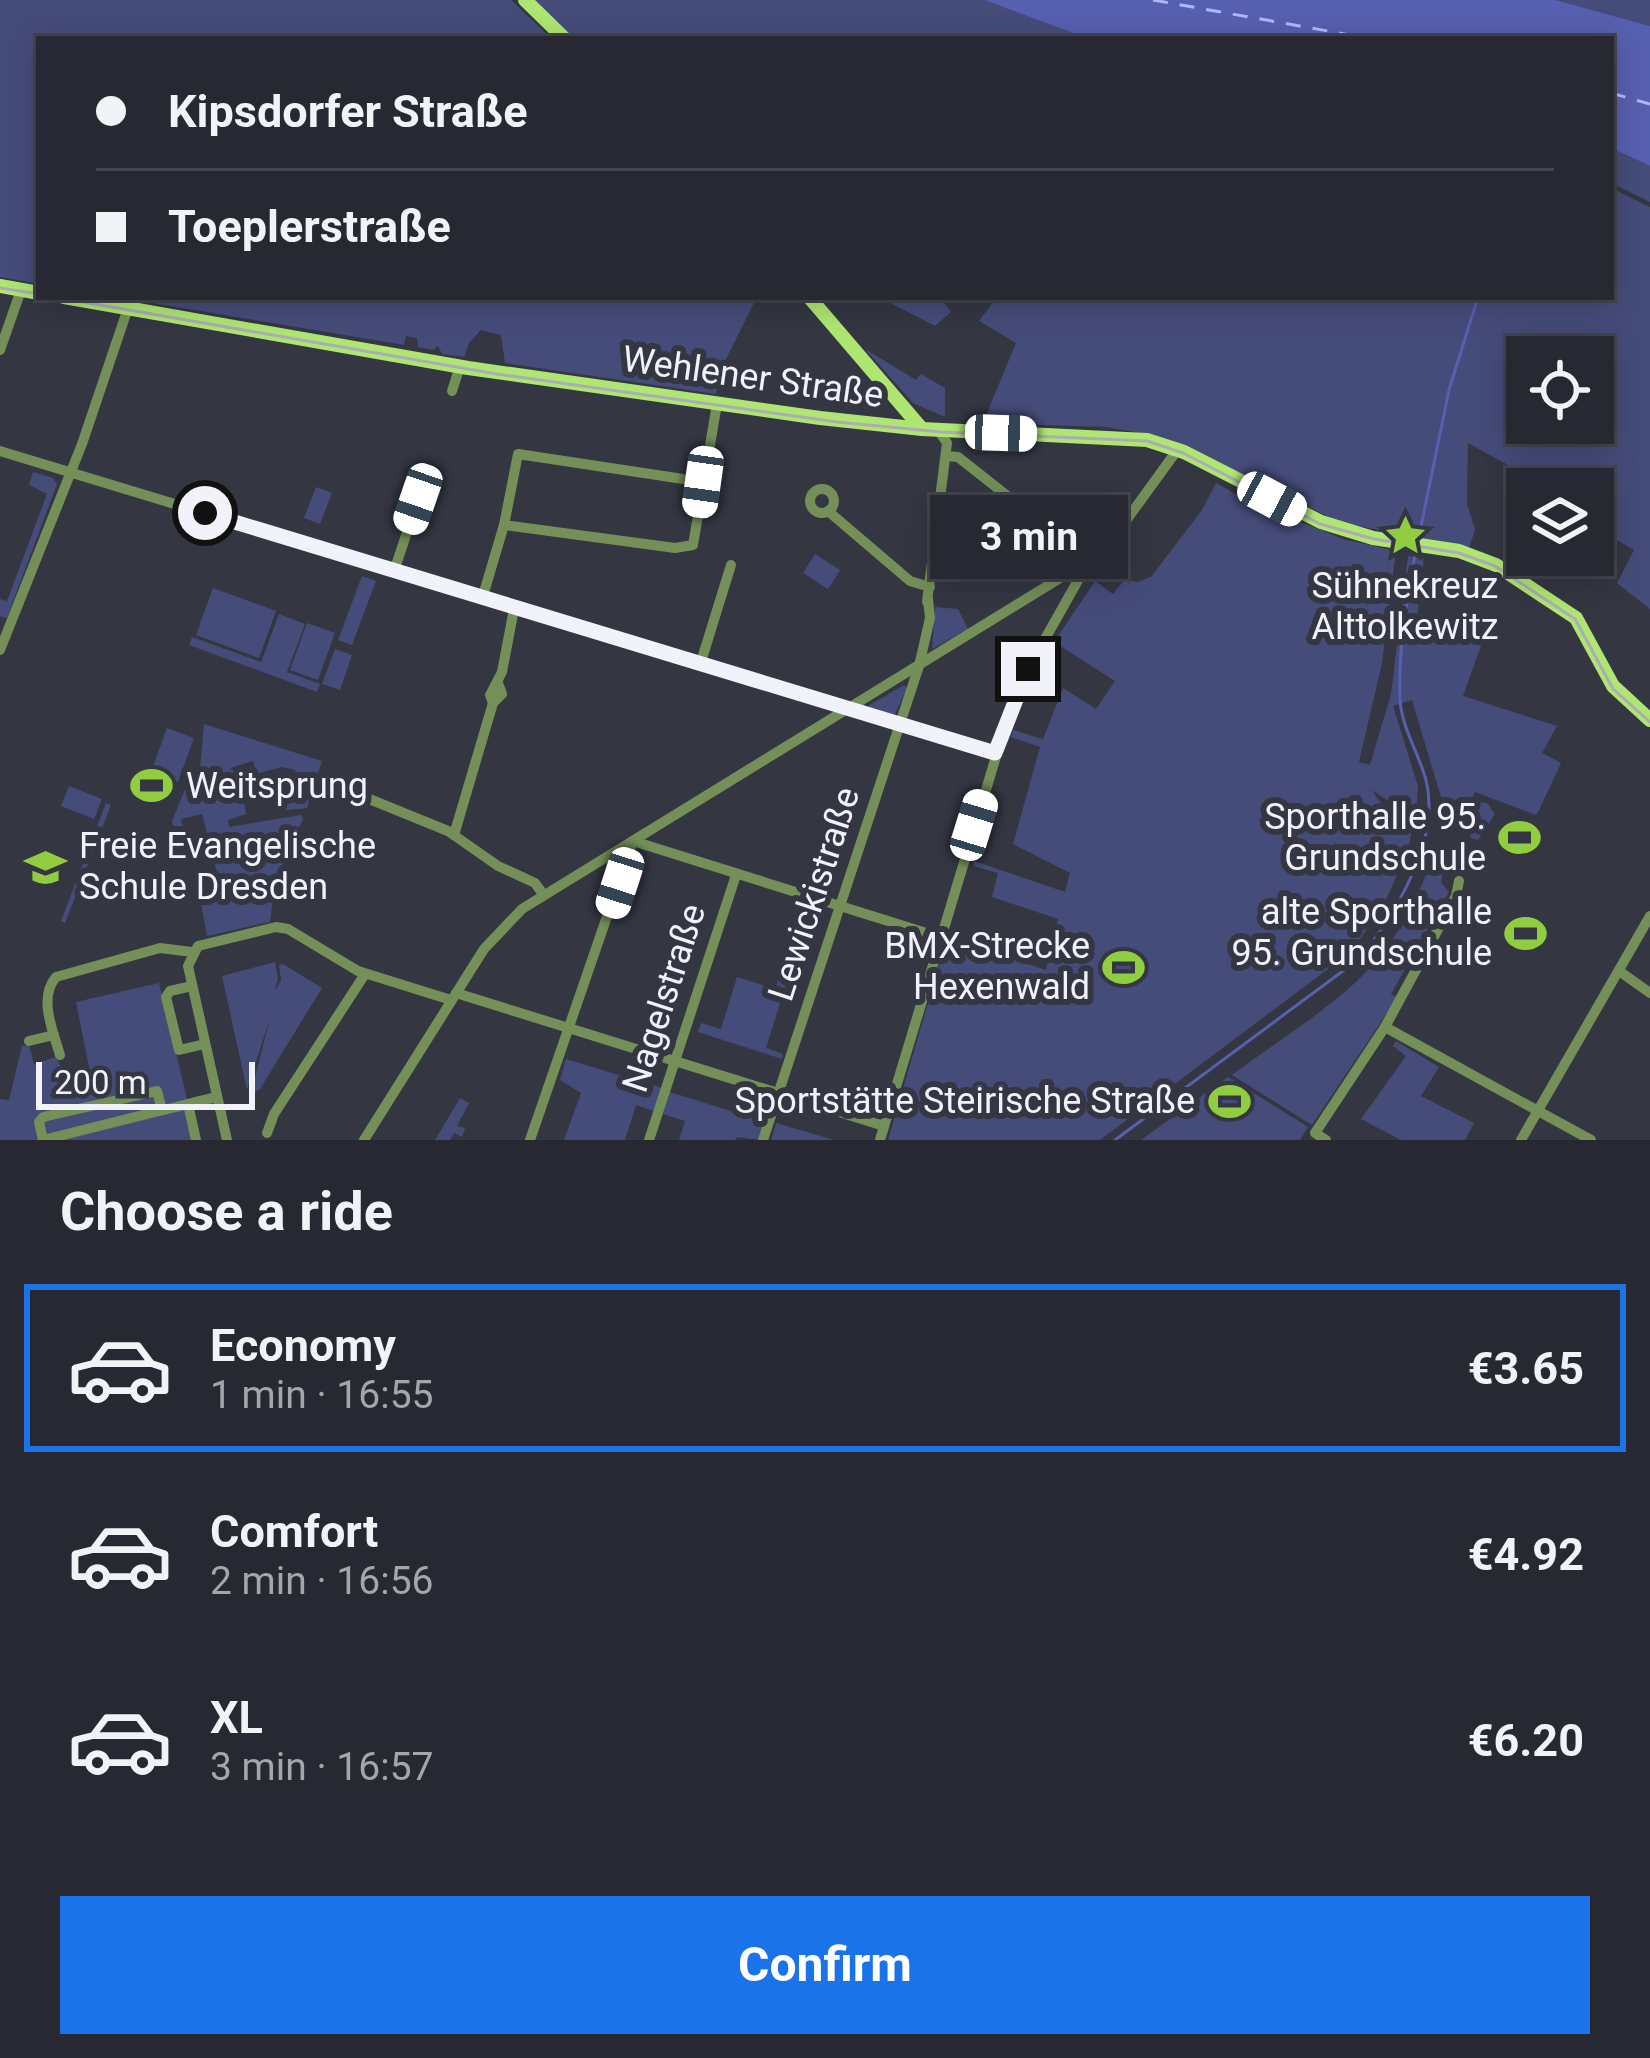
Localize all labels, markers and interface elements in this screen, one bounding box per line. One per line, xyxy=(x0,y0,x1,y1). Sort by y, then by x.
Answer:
text: Kipsdorfer Straße xyxy=(168,85,528,138)
text: Toeplerstraße xyxy=(168,200,451,253)
map controls xyxy=(1506,336,1614,576)
button: locate xyxy=(1506,336,1614,444)
street label: Wehlener Straße xyxy=(620,338,886,416)
car xyxy=(964,414,1038,452)
car xyxy=(680,444,726,520)
car xyxy=(389,459,447,539)
car xyxy=(1232,466,1312,532)
button: layers xyxy=(1506,468,1614,576)
route start xyxy=(178,486,232,540)
callout: 3 min xyxy=(929,495,1127,579)
place icon: Sühnekreuz Alttolkewitz xyxy=(1382,513,1428,559)
text: 3 min xyxy=(980,514,1078,560)
place label: Sühnekreuz Alttolkewitz xyxy=(1311,565,1499,648)
route end xyxy=(1001,642,1055,696)
sports icon: Weitsprung xyxy=(129,763,175,809)
place label: Weitsprung xyxy=(186,765,368,807)
street label: Lewickistraße xyxy=(760,782,868,1006)
car xyxy=(946,785,1002,865)
place label: Sporthalle 95. Grundschule xyxy=(1264,796,1486,879)
sports icon: Sporthalle 95. Grundschule xyxy=(1497,815,1543,861)
place label: Freie Evangelische Schule Dresden xyxy=(79,825,376,908)
car xyxy=(592,843,648,923)
school or university icon: Freie Evangelische Schule Dresden xyxy=(22,844,68,890)
place label: alte Sporthalle 95. Grundschule xyxy=(1231,891,1492,974)
street label: Nagelstraße xyxy=(614,899,714,1097)
sports icon: alte Sporthalle 95. Grundschule xyxy=(1503,910,1549,956)
place label: BMX-Strecke Hexenwald xyxy=(884,925,1090,1008)
sports icon: BMX-Strecke Hexenwald xyxy=(1101,944,1147,990)
scale bar xyxy=(36,1056,255,1109)
text: 200 m xyxy=(54,1063,147,1102)
sports icon: Sportstätte Steirische Straße xyxy=(1206,1078,1252,1124)
place label: Sportstätte Steirische Straße xyxy=(735,1080,1195,1122)
text: Choose a ride xyxy=(60,1180,393,1243)
icon: car xyxy=(66,1314,174,1422)
text: Economy xyxy=(210,1319,396,1372)
text: €3.65 xyxy=(1468,1342,1584,1395)
text: 1 min · 16:55 xyxy=(210,1372,433,1418)
icon: car xyxy=(66,1500,174,1608)
text: Comfort xyxy=(210,1505,378,1558)
text: €4.92 xyxy=(1468,1528,1584,1581)
text: 2 min · 16:56 xyxy=(210,1558,433,1604)
icon: car xyxy=(66,1686,174,1794)
text: XL xyxy=(210,1691,263,1744)
text: €6.20 xyxy=(1468,1714,1584,1767)
text: 3 min · 16:57 xyxy=(210,1744,433,1790)
button: Confirm xyxy=(60,1896,1590,2034)

